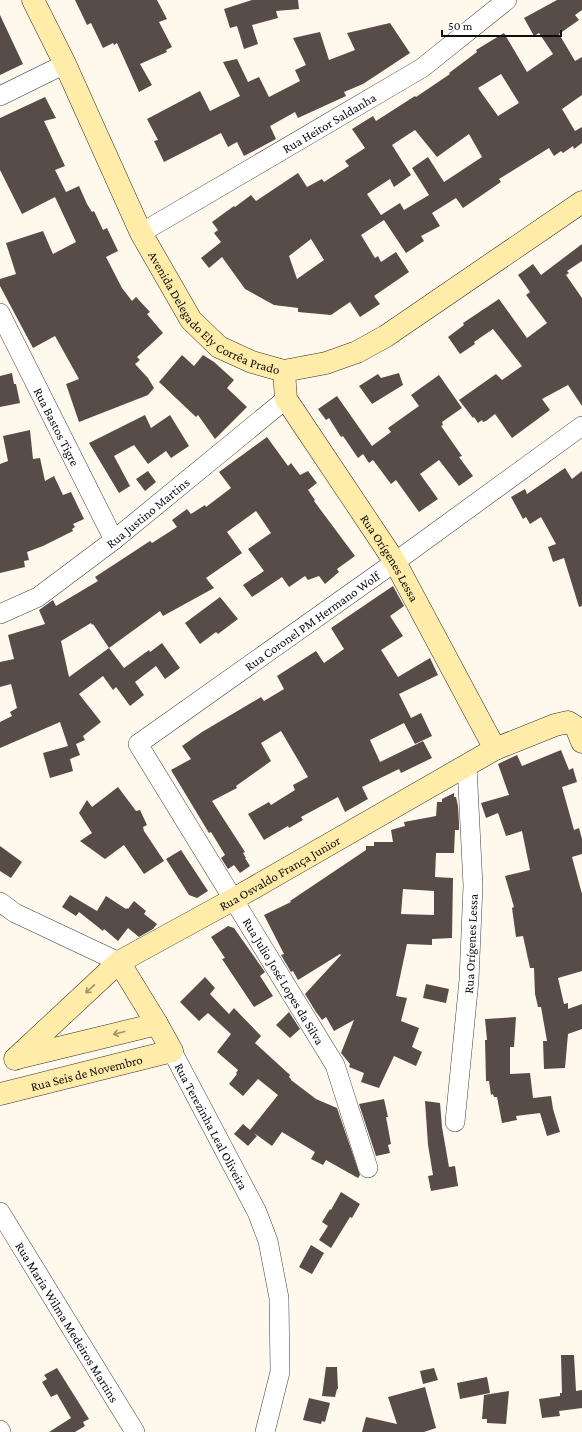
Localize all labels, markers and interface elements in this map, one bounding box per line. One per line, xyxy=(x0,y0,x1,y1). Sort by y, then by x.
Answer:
scale bar xyxy=(442,12,561,38)
text: 50 m xyxy=(448,19,473,33)
street label: Rua Heitor Saldanha xyxy=(280,90,379,156)
street label: Avenida Delegado Ely Corrêa Prado xyxy=(145,249,282,378)
street label: Rua Bastos Tigre xyxy=(31,385,83,469)
street label: Rua Justino Martins xyxy=(103,474,193,551)
street label: Rua Orígenes Lessa xyxy=(357,511,422,604)
street label: Rua Coronel PM Hermano Wolf xyxy=(242,568,384,674)
street label: Rua Osvaldo França Junior xyxy=(217,832,343,914)
street label: Rua Orígenes Lessa xyxy=(461,894,481,994)
street label: Rua Julio José Lopes da Silva xyxy=(240,915,327,1048)
one-way arrow xyxy=(85,984,95,993)
one-way arrow xyxy=(113,1030,126,1037)
street label: Rua Seis de Novembro xyxy=(29,1052,144,1094)
street label: Rua Terezinha Leal Oliveira xyxy=(172,1060,251,1192)
street label: Rua Maria Wilma Medeiros Martins xyxy=(12,1239,122,1405)

